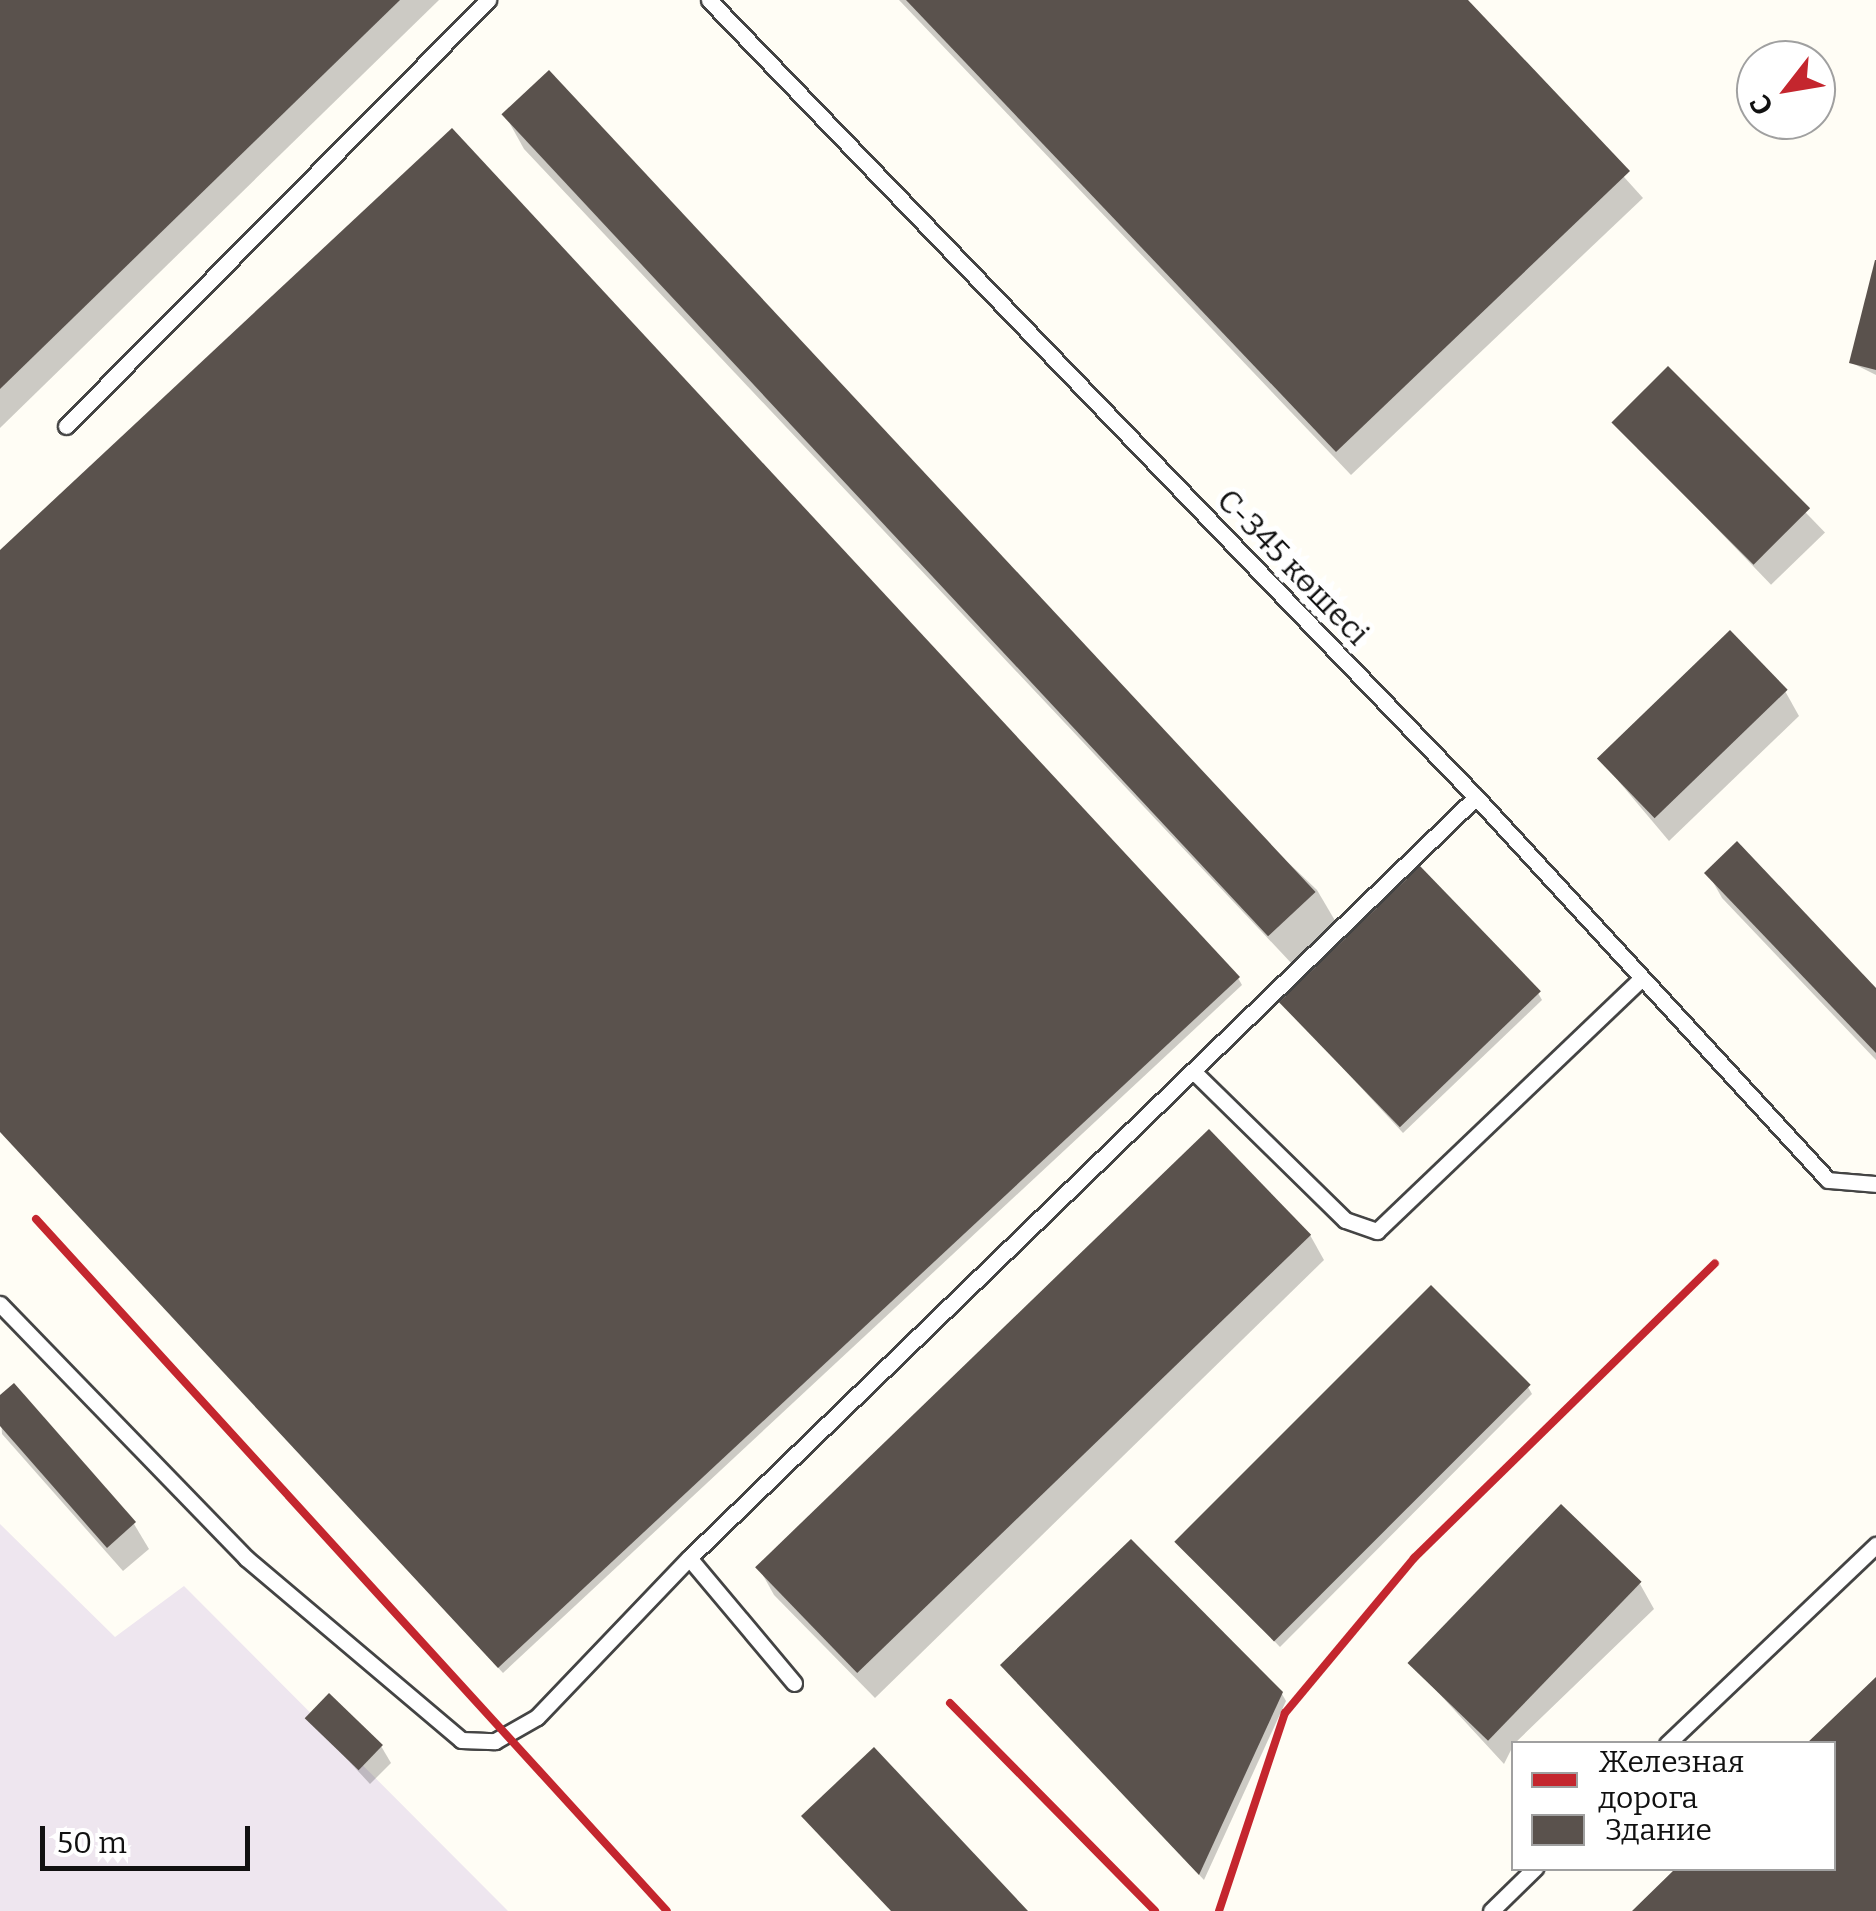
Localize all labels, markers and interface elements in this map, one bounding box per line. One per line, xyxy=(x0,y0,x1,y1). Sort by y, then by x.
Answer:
north arrow xyxy=(1736,40,1836,140)
text: С xyxy=(1743,89,1780,121)
street label: С-345 көшесі xyxy=(1209,481,1377,653)
legend xyxy=(1511,1741,1836,1871)
text: Железная дорога xyxy=(1598,1744,1744,1816)
scale bar xyxy=(45,1806,255,1868)
text: Здание xyxy=(1605,1812,1712,1848)
text: 50 m xyxy=(57,1825,127,1861)

